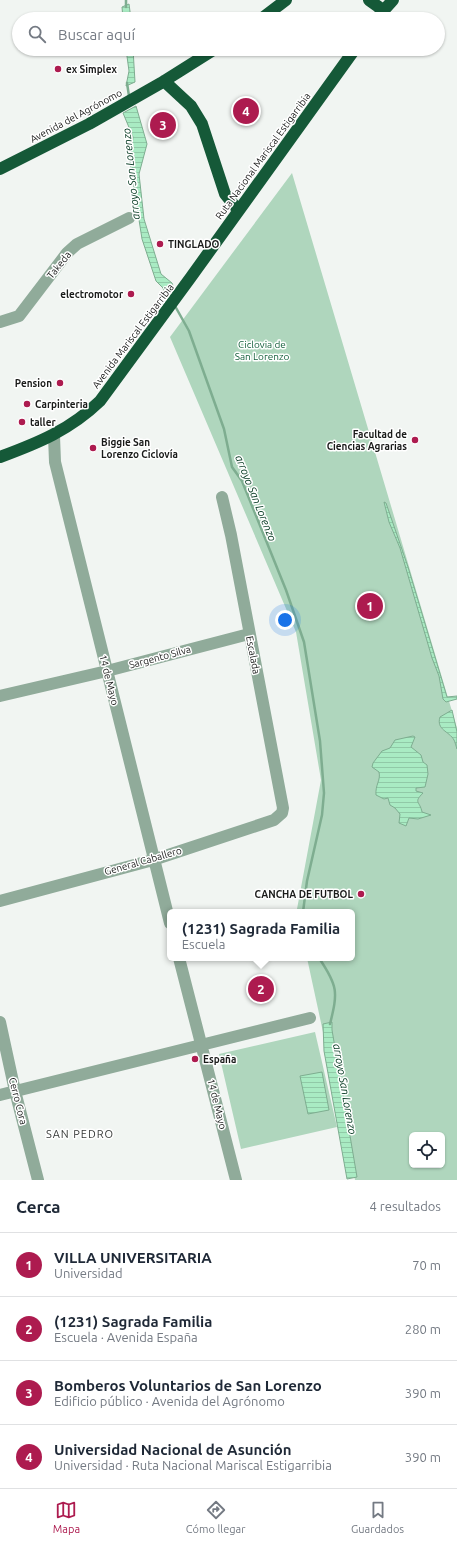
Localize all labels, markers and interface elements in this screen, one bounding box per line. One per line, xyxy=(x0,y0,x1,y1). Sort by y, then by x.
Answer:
search box xyxy=(12,12,445,56)
icon: search xyxy=(26,23,48,45)
text: Buscar aquí xyxy=(58,26,135,43)
marker: ex Simplex xyxy=(53,64,63,74)
place label: ex Simplex xyxy=(66,64,117,75)
street label: Avenida del Agrónomo xyxy=(28,87,124,145)
street label: Ruta Nacional Mariscal Estigarribia xyxy=(213,90,313,222)
pin: 4 xyxy=(233,96,259,126)
pin: 3 xyxy=(150,110,176,140)
water label: arroyo San Lorenzo xyxy=(120,128,142,220)
marker: TINGLADO xyxy=(155,239,165,249)
place label: TINGLADO xyxy=(168,239,220,250)
street label: Takeda xyxy=(45,249,73,281)
street label: Avenida Mariscal Estigarribia xyxy=(90,282,176,390)
place label: electromotor xyxy=(60,289,124,300)
marker: electromotor xyxy=(126,289,136,299)
park label: Ciclovia de San Lorenzo xyxy=(235,339,289,362)
place label: Pension xyxy=(15,378,52,389)
marker: Pension xyxy=(55,378,65,388)
marker: Carpinteria xyxy=(22,399,32,409)
place label: Carpinteria xyxy=(35,399,88,410)
marker: taller xyxy=(17,417,27,427)
place label: taller xyxy=(30,417,56,428)
place label: Facultad de Ciencias Agrarias xyxy=(327,429,407,452)
marker: Facultad de Ciencias Agrarias xyxy=(410,435,420,445)
place label: Biggie San Lorenzo Ciclovía xyxy=(101,437,178,460)
marker: Biggie San Lorenzo Ciclovía xyxy=(88,443,98,453)
water label: arroyo San Lorenzo xyxy=(233,453,279,543)
pin: 1 xyxy=(357,591,383,621)
your location xyxy=(275,610,295,630)
street label: Escalada xyxy=(244,635,262,675)
street label: Sargento Silva xyxy=(128,643,192,671)
street label: 14 de Mayo xyxy=(97,654,121,707)
street label: General Caballero xyxy=(103,845,183,877)
place label: CANCHA DE FUTBOL xyxy=(255,889,353,900)
marker: CANCHA DE FUTBOL xyxy=(356,889,366,899)
popup xyxy=(167,909,355,961)
text: (1231) Sagrada Familia xyxy=(182,920,340,937)
text: Escuela xyxy=(182,937,225,951)
pin: 2 xyxy=(248,974,274,1004)
water label: arroyo San Lorenzo xyxy=(331,1043,359,1135)
marker: España xyxy=(190,1054,200,1064)
place label: España xyxy=(203,1054,236,1065)
street label: Cerro Cora xyxy=(7,1076,29,1126)
street label: 14 de Mayo xyxy=(205,1078,229,1131)
district label: SAN PEDRO xyxy=(46,1128,114,1140)
map controls xyxy=(409,1132,445,1168)
button: locate xyxy=(409,1132,445,1168)
text: Cerca xyxy=(16,1197,61,1216)
text: 4 resultados xyxy=(370,1199,441,1213)
text: VILLA UNIVERSITARIA xyxy=(54,1249,212,1266)
text: 1 xyxy=(25,1258,33,1272)
text: 70 m xyxy=(412,1258,441,1272)
text: Universidad xyxy=(54,1266,123,1280)
text: (1231) Sagrada Familia xyxy=(54,1313,212,1330)
text: 2 xyxy=(25,1322,33,1336)
text: 280 m xyxy=(405,1322,441,1336)
text: Escuela · Avenida España xyxy=(54,1330,198,1344)
text: Bomberos Voluntarios de San Lorenzo xyxy=(54,1377,322,1394)
text: 3 xyxy=(25,1386,33,1400)
text: 390 m xyxy=(405,1386,441,1400)
text: Edificio público · Avenida del Agrónomo xyxy=(54,1394,285,1408)
text: Universidad Nacional de Asunción xyxy=(54,1441,292,1458)
text: 4 xyxy=(25,1450,33,1464)
text: 390 m xyxy=(405,1450,441,1464)
text: Universidad · Ruta Nacional Mariscal Estigarribia xyxy=(54,1458,332,1472)
tab: Mapa xyxy=(53,1499,80,1535)
tab: Cómo llegar xyxy=(186,1499,245,1535)
tab: Guardados xyxy=(351,1499,404,1535)

